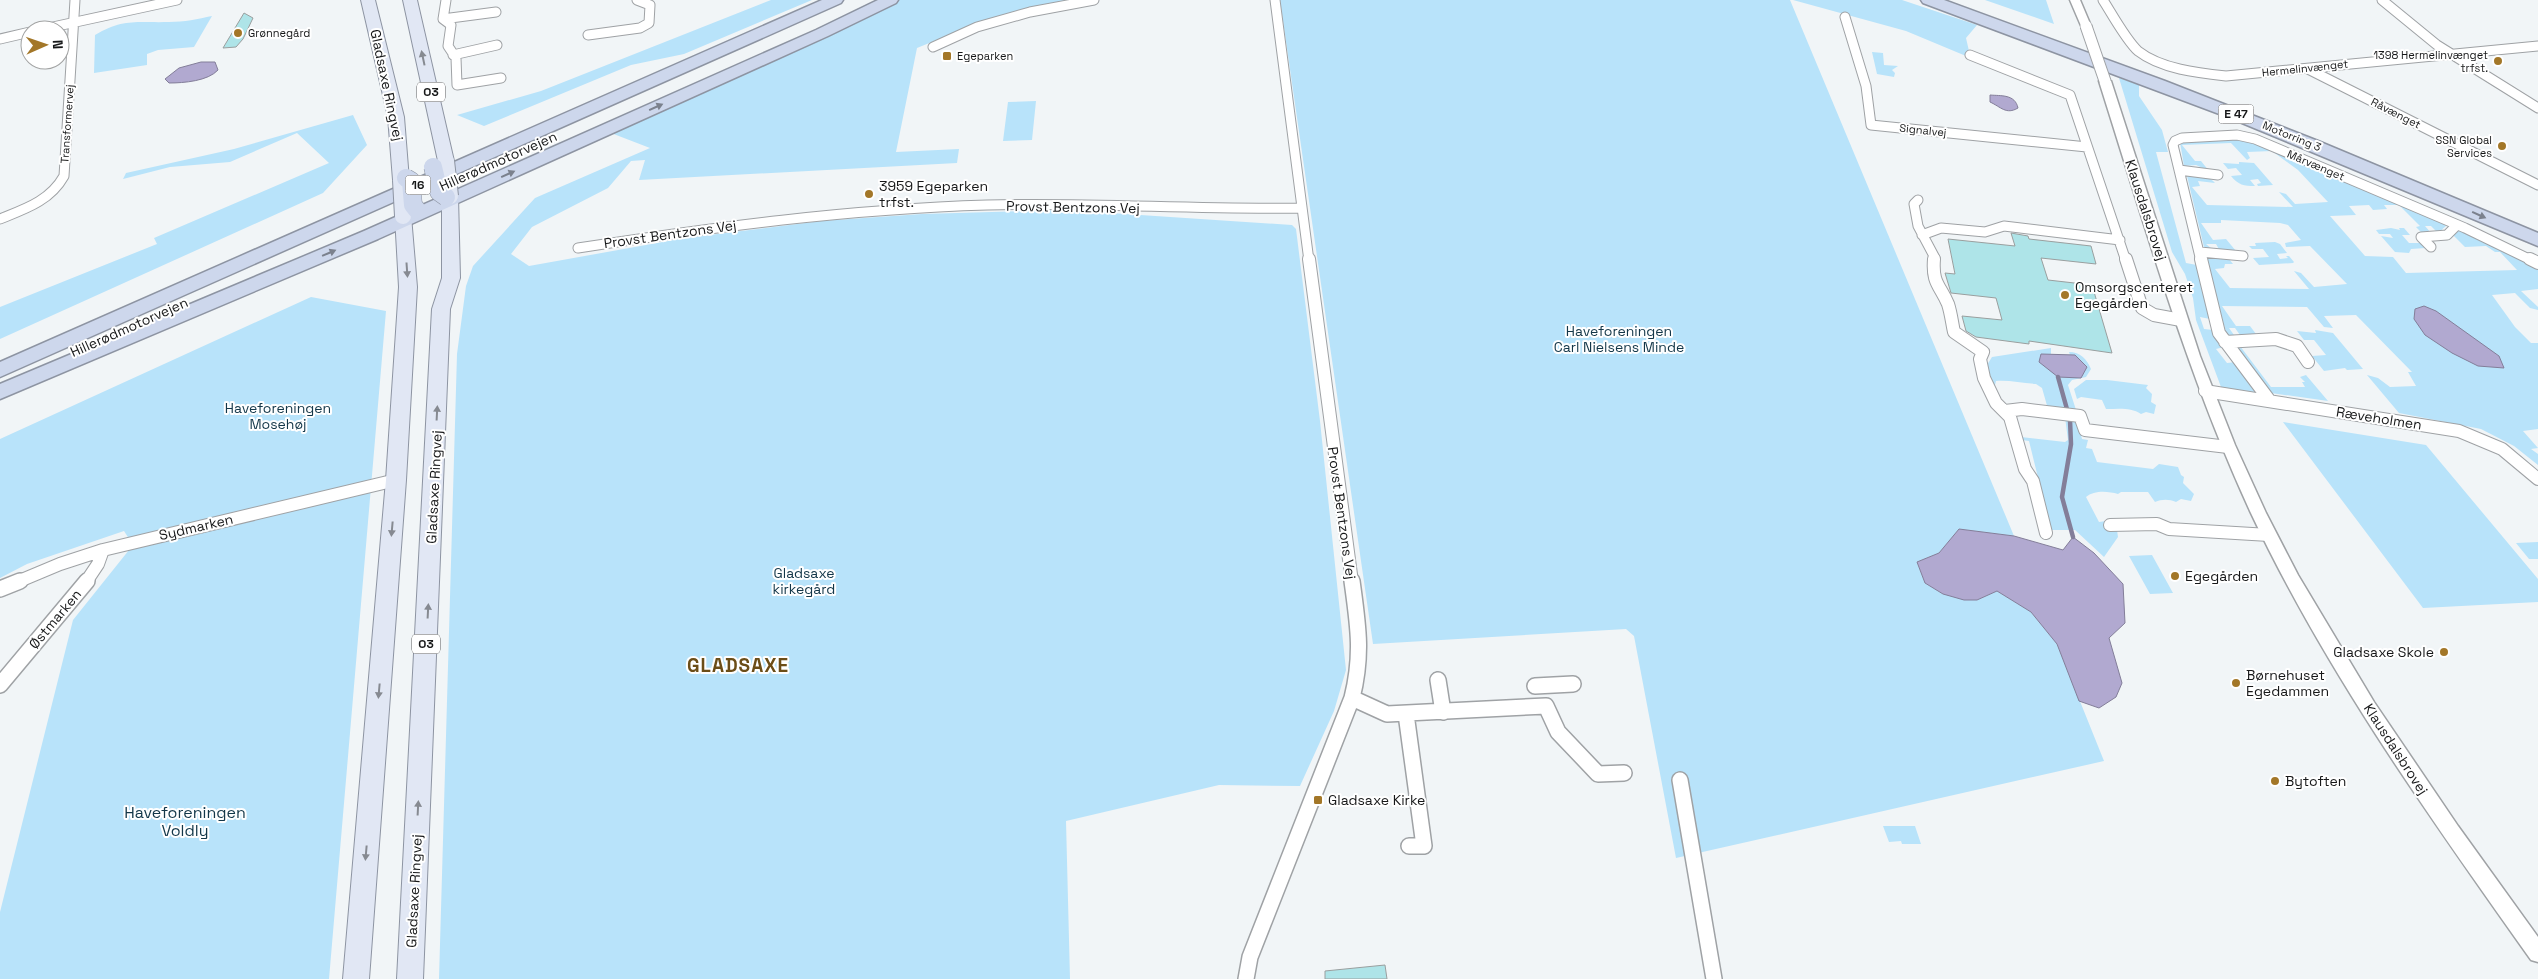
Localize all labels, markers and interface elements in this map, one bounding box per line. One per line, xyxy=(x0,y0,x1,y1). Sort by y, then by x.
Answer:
north arrow xyxy=(20,20,70,70)
place label: Grønnegård xyxy=(248,26,310,40)
marker: Grønnegård xyxy=(232,27,244,39)
street label: Gladsaxe Ringvej xyxy=(366,28,408,142)
text: N xyxy=(49,40,67,50)
place label: 1398 Hermelinvænget trfst. xyxy=(2373,48,2488,75)
place label: Egeparken xyxy=(957,49,1013,63)
one-way arrow xyxy=(419,50,427,65)
marker: Egeparken xyxy=(941,50,953,62)
marker: 1398 Hermelinvænget trfst. xyxy=(2492,55,2504,67)
street label: Hermelinvænget xyxy=(2261,56,2349,80)
road number: O3 xyxy=(417,82,445,101)
street label: Transformervej xyxy=(57,84,77,164)
street label: Råvænget xyxy=(2369,94,2423,132)
one-way arrow xyxy=(649,103,663,111)
road number: E 47 xyxy=(2218,105,2254,124)
street label: Motorring 3 xyxy=(2261,118,2324,154)
street label: Signalvej xyxy=(1899,121,1947,139)
street label: Hillerødmotorvejen xyxy=(436,127,560,195)
place label: SSN Global Services xyxy=(2436,133,2492,160)
marker: SSN Global Services xyxy=(2496,140,2508,152)
street label: Mårvænget xyxy=(2285,147,2347,183)
street label: Klausdalsbrovej xyxy=(2121,157,2171,263)
one-way arrow xyxy=(501,169,515,177)
road number: 16 xyxy=(406,176,430,194)
place label: 3959 Egeparken trfst. xyxy=(879,177,988,211)
marker: 3959 Egeparken trfst. xyxy=(863,188,875,200)
street label: Provst Bentzons Vej xyxy=(1006,197,1140,217)
one-way arrow xyxy=(2472,211,2486,219)
street label: Provst Bentzons Vej xyxy=(603,216,737,252)
one-way arrow xyxy=(321,249,336,257)
one-way arrow xyxy=(403,262,411,278)
place label: Omsorgscenteret Egegården xyxy=(2075,278,2193,312)
marker: Omsorgscenteret Egegården xyxy=(2059,289,2071,301)
street label: Hillerødmotorvejen xyxy=(67,293,191,361)
park label: Haveforeningen Carl Nielsens Minde xyxy=(1554,322,1684,356)
park label: Haveforeningen Mosehøj xyxy=(225,399,331,433)
street label: Ræveholmen xyxy=(2335,402,2423,434)
one-way arrow xyxy=(434,405,442,421)
street label: Gladsaxe Ringvej xyxy=(422,430,446,544)
street label: Provst Bentzons Vej xyxy=(1324,446,1360,580)
street label: Sydmarken xyxy=(157,510,235,544)
one-way arrow xyxy=(388,521,396,537)
park label: Gladsaxe kirkegård xyxy=(773,564,835,598)
place label: Egegården xyxy=(2185,567,2258,585)
marker: Egegården xyxy=(2169,570,2181,582)
street label: Østmarken xyxy=(25,585,85,653)
one-way arrow xyxy=(424,602,432,618)
road number: O3 xyxy=(412,634,440,654)
place label: Gladsaxe Skole xyxy=(2333,643,2434,661)
marker: Gladsaxe Skole xyxy=(2438,646,2450,658)
district label: GLADSAXE xyxy=(687,653,789,678)
place label: Børnehuset Egedammen xyxy=(2246,666,2329,700)
marker: Børnehuset Egedammen xyxy=(2230,677,2242,689)
one-way arrow xyxy=(375,683,383,699)
street label: Klausdalsbrovej xyxy=(2360,700,2432,798)
place label: Bytoften xyxy=(2285,772,2346,790)
marker: Bytoften xyxy=(2269,775,2281,787)
place label: Gladsaxe Kirke xyxy=(1328,791,1425,809)
marker: Gladsaxe Kirke xyxy=(1312,794,1324,806)
one-way arrow xyxy=(415,800,423,816)
park label: Haveforeningen Voldly xyxy=(124,802,246,841)
street label: Gladsaxe Ringvej xyxy=(402,834,426,948)
one-way arrow xyxy=(362,845,370,861)

